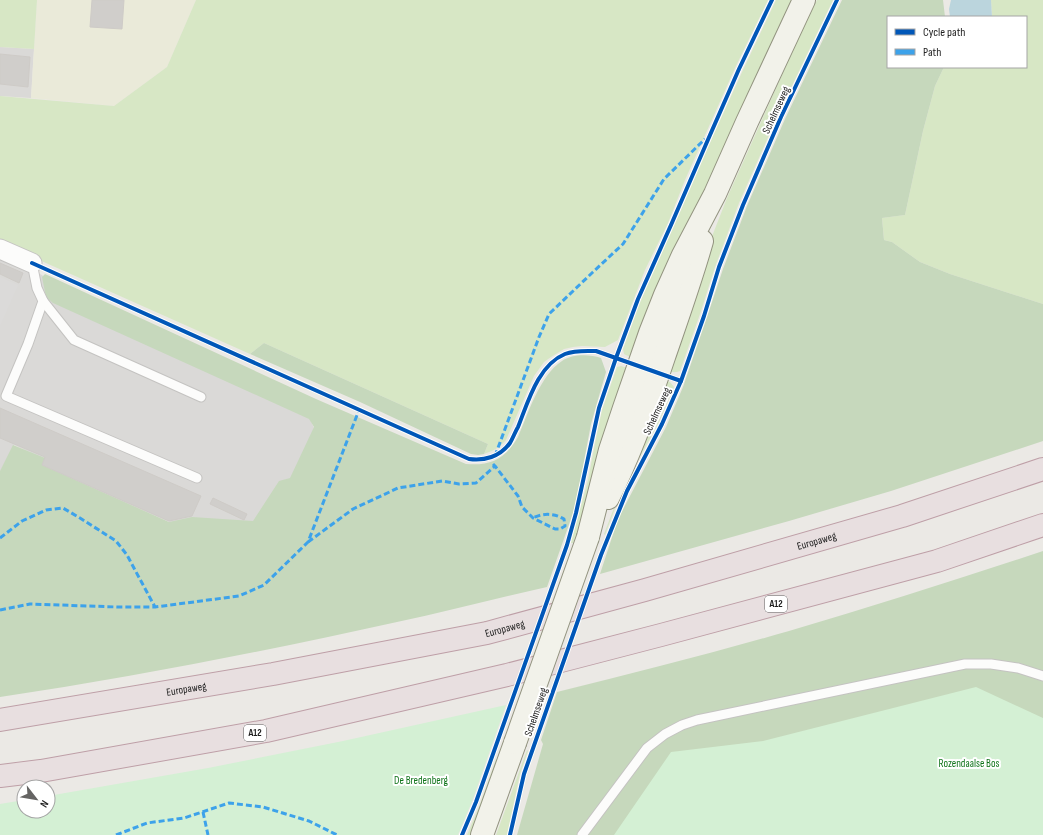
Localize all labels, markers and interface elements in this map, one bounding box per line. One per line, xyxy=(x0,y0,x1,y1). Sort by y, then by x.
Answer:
legend xyxy=(887,16,1027,68)
text: Cycle path xyxy=(923,25,965,40)
text: Path xyxy=(923,45,941,60)
street label: Schelmseweg xyxy=(759,84,793,136)
street label: Schelmseweg xyxy=(640,385,674,437)
street label: Europaweg xyxy=(795,529,838,552)
road number: A12 xyxy=(765,596,787,612)
street label: Europaweg xyxy=(483,616,526,640)
street label: Europaweg xyxy=(165,679,208,698)
street label: Schelmseweg xyxy=(522,685,551,738)
road number: A12 xyxy=(244,725,266,741)
park label: Rozendaalse Bos xyxy=(939,757,1000,770)
park label: De Bredenberg xyxy=(394,774,449,787)
north arrow xyxy=(16,779,56,819)
text: N xyxy=(37,798,51,810)

